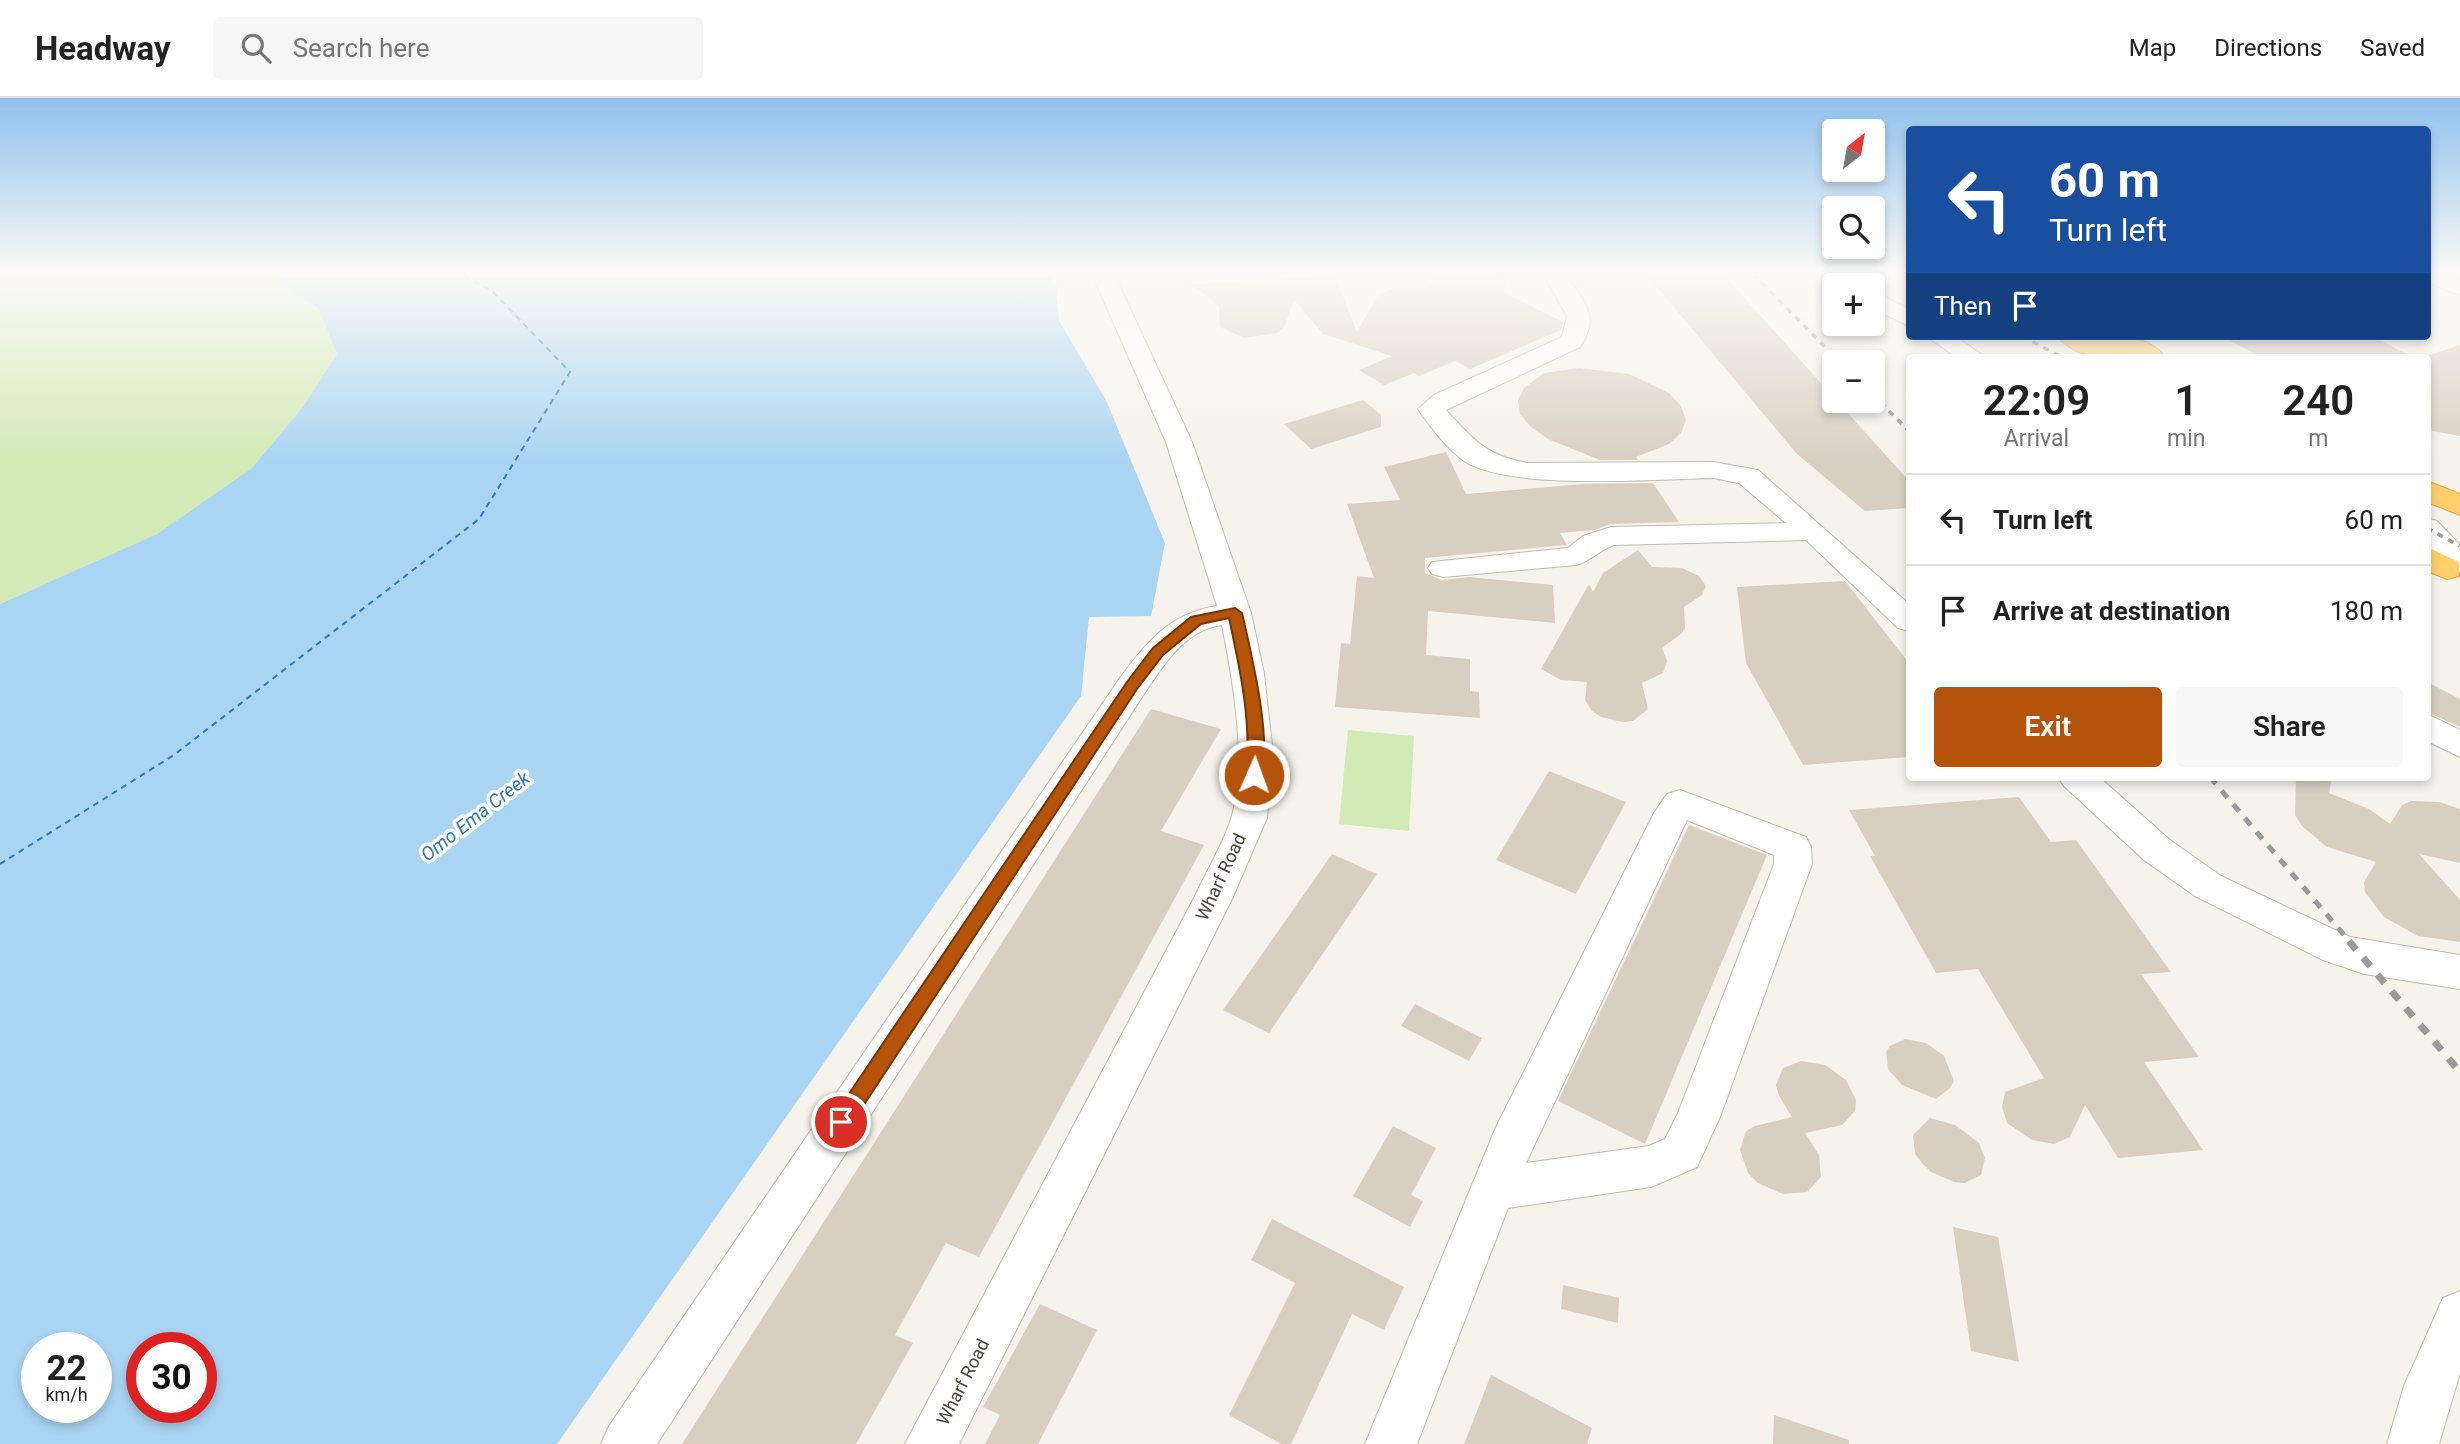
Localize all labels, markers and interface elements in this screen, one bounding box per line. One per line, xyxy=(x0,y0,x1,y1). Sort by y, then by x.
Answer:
search box xyxy=(213,17,703,80)
text: Headway xyxy=(35,29,171,68)
icon: search xyxy=(237,29,275,67)
text: Search here xyxy=(293,33,429,63)
text: Map xyxy=(2129,34,2176,62)
text: Directions xyxy=(2214,34,2322,62)
text: Saved xyxy=(2360,34,2425,62)
north arrow xyxy=(1822,119,1885,182)
map controls xyxy=(1822,119,1885,413)
text: 60 m xyxy=(2049,152,2160,209)
icon: left xyxy=(1934,154,2025,245)
button: search xyxy=(1822,196,1885,259)
text: Turn left xyxy=(2049,211,2167,249)
button: + xyxy=(1822,273,1885,336)
icon: arrive xyxy=(2006,287,2044,325)
text: Then xyxy=(1934,291,1992,321)
button: − xyxy=(1822,350,1885,413)
text: 22:09 xyxy=(1983,376,2090,425)
text: 1 xyxy=(2174,376,2198,425)
text: 240 xyxy=(2282,376,2354,425)
text: Arrival xyxy=(2004,425,2069,452)
text: min xyxy=(2167,425,2205,452)
text: m xyxy=(2308,425,2328,452)
icon: left xyxy=(1934,501,1972,539)
text: Turn left xyxy=(1993,505,2092,535)
text: 60 m xyxy=(2345,505,2403,535)
icon: arrive xyxy=(1934,592,1972,630)
text: Arrive at destination xyxy=(1993,596,2230,626)
text: 180 m xyxy=(2330,596,2403,626)
button: Exit xyxy=(1934,687,2162,767)
button: Share xyxy=(2176,687,2403,767)
position arrow xyxy=(1217,738,1291,812)
water label: Omo Ema Creek xyxy=(416,766,535,866)
street label: Wharf Road xyxy=(1191,830,1250,924)
pin xyxy=(811,1092,871,1152)
icon: arrive xyxy=(822,1103,860,1141)
speed limit sign: 30 xyxy=(126,1332,217,1423)
street label: Wharf Road xyxy=(932,1335,993,1428)
text: 22 xyxy=(46,1348,87,1389)
text: km/h xyxy=(45,1384,88,1405)

